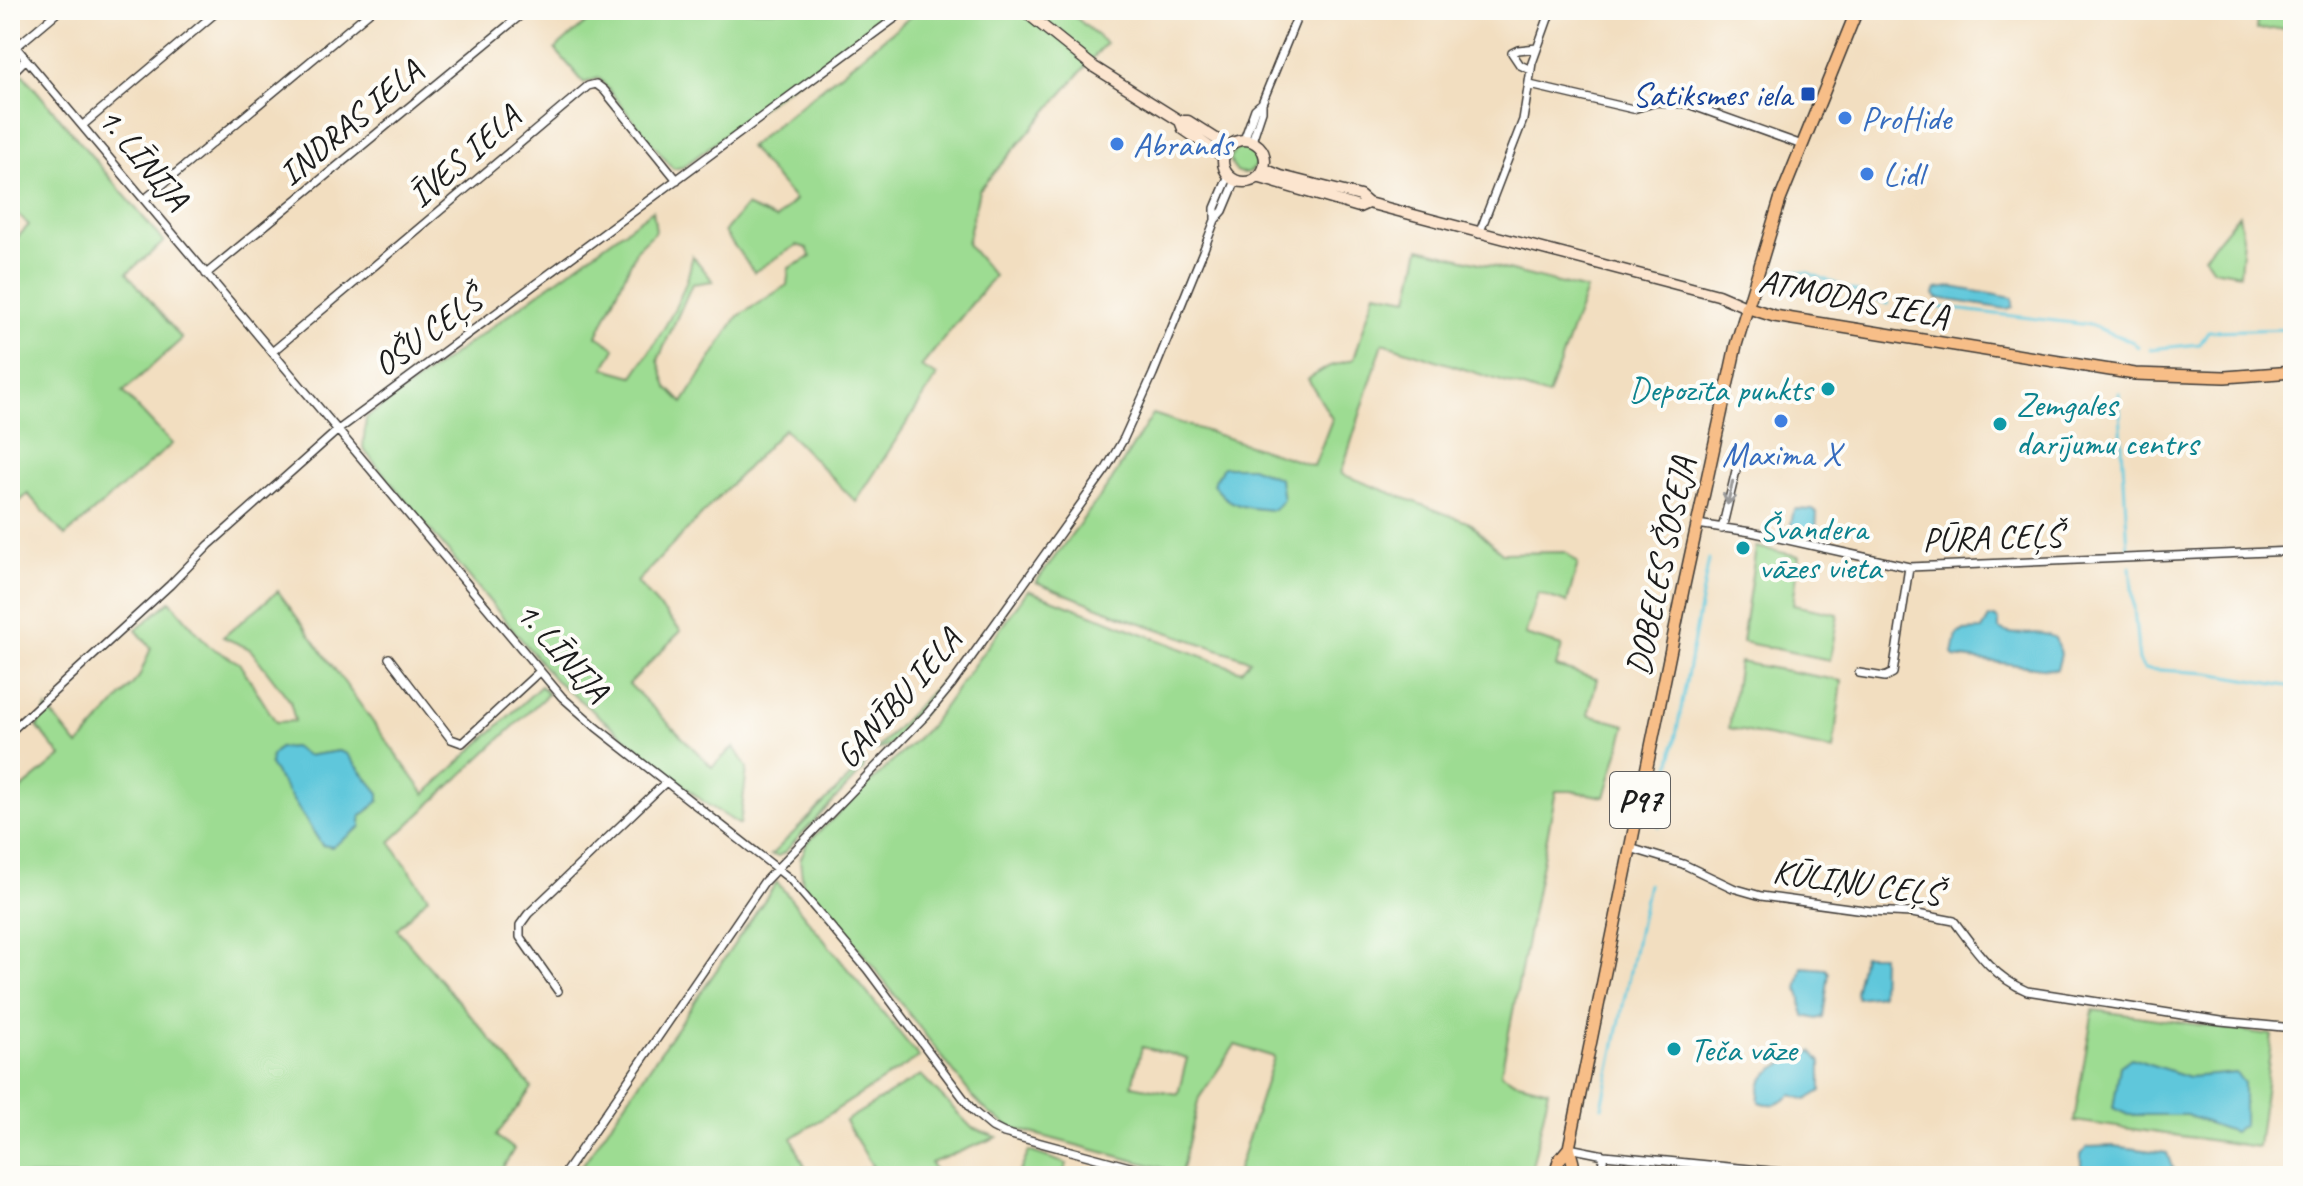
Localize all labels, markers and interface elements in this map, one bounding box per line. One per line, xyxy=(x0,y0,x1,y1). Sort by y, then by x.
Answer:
street label: INDRAS IELA xyxy=(269,49,431,195)
place label: Satiksmes iela xyxy=(1632,73,1795,116)
marker: Satiksmes iela xyxy=(1799,85,1817,103)
street label: ĪVES IELA xyxy=(399,94,530,216)
place label: ProHide xyxy=(1861,97,1953,140)
street label: 1. LĪNIJA xyxy=(89,98,200,219)
marker: ProHide xyxy=(1836,109,1854,127)
place label: Abrands xyxy=(1133,123,1235,166)
marker: Abrands xyxy=(1108,135,1126,153)
place label: Lidl xyxy=(1883,153,1930,196)
marker: Lidl xyxy=(1858,165,1876,183)
street label: ATMODAS IELA xyxy=(1755,259,1953,338)
street label: OŠU CEĻŠ xyxy=(365,274,495,386)
place label: Depozīta punkts xyxy=(1629,368,1815,411)
marker: Depozīta punkts xyxy=(1819,380,1837,398)
place label: Zemgales darījumu centrs xyxy=(2016,383,2201,465)
marker: Maxima X xyxy=(1772,412,1790,430)
marker: Zemgales darījumu centrs xyxy=(1991,415,2009,433)
place label: Maxima X xyxy=(1722,433,1845,476)
street label: DOBELES ŠOSEJA xyxy=(1616,452,1704,679)
one-way arrow xyxy=(1722,480,1737,506)
place label: Švandera vāzes vieta xyxy=(1759,507,1884,589)
street label: PŪRA CEĻŠ xyxy=(1922,513,2070,561)
marker: Švandera vāzes vieta xyxy=(1734,539,1752,557)
street label: 1. LĪNIJA xyxy=(507,592,620,711)
street label: GANĪBU IELA xyxy=(826,618,971,776)
road number: P97 xyxy=(1610,772,1670,828)
street label: KŪLIŅU CEĻŠ xyxy=(1770,849,1951,916)
place label: Teča vāze xyxy=(1690,1028,1800,1071)
marker: Teča vāze xyxy=(1665,1040,1683,1058)

